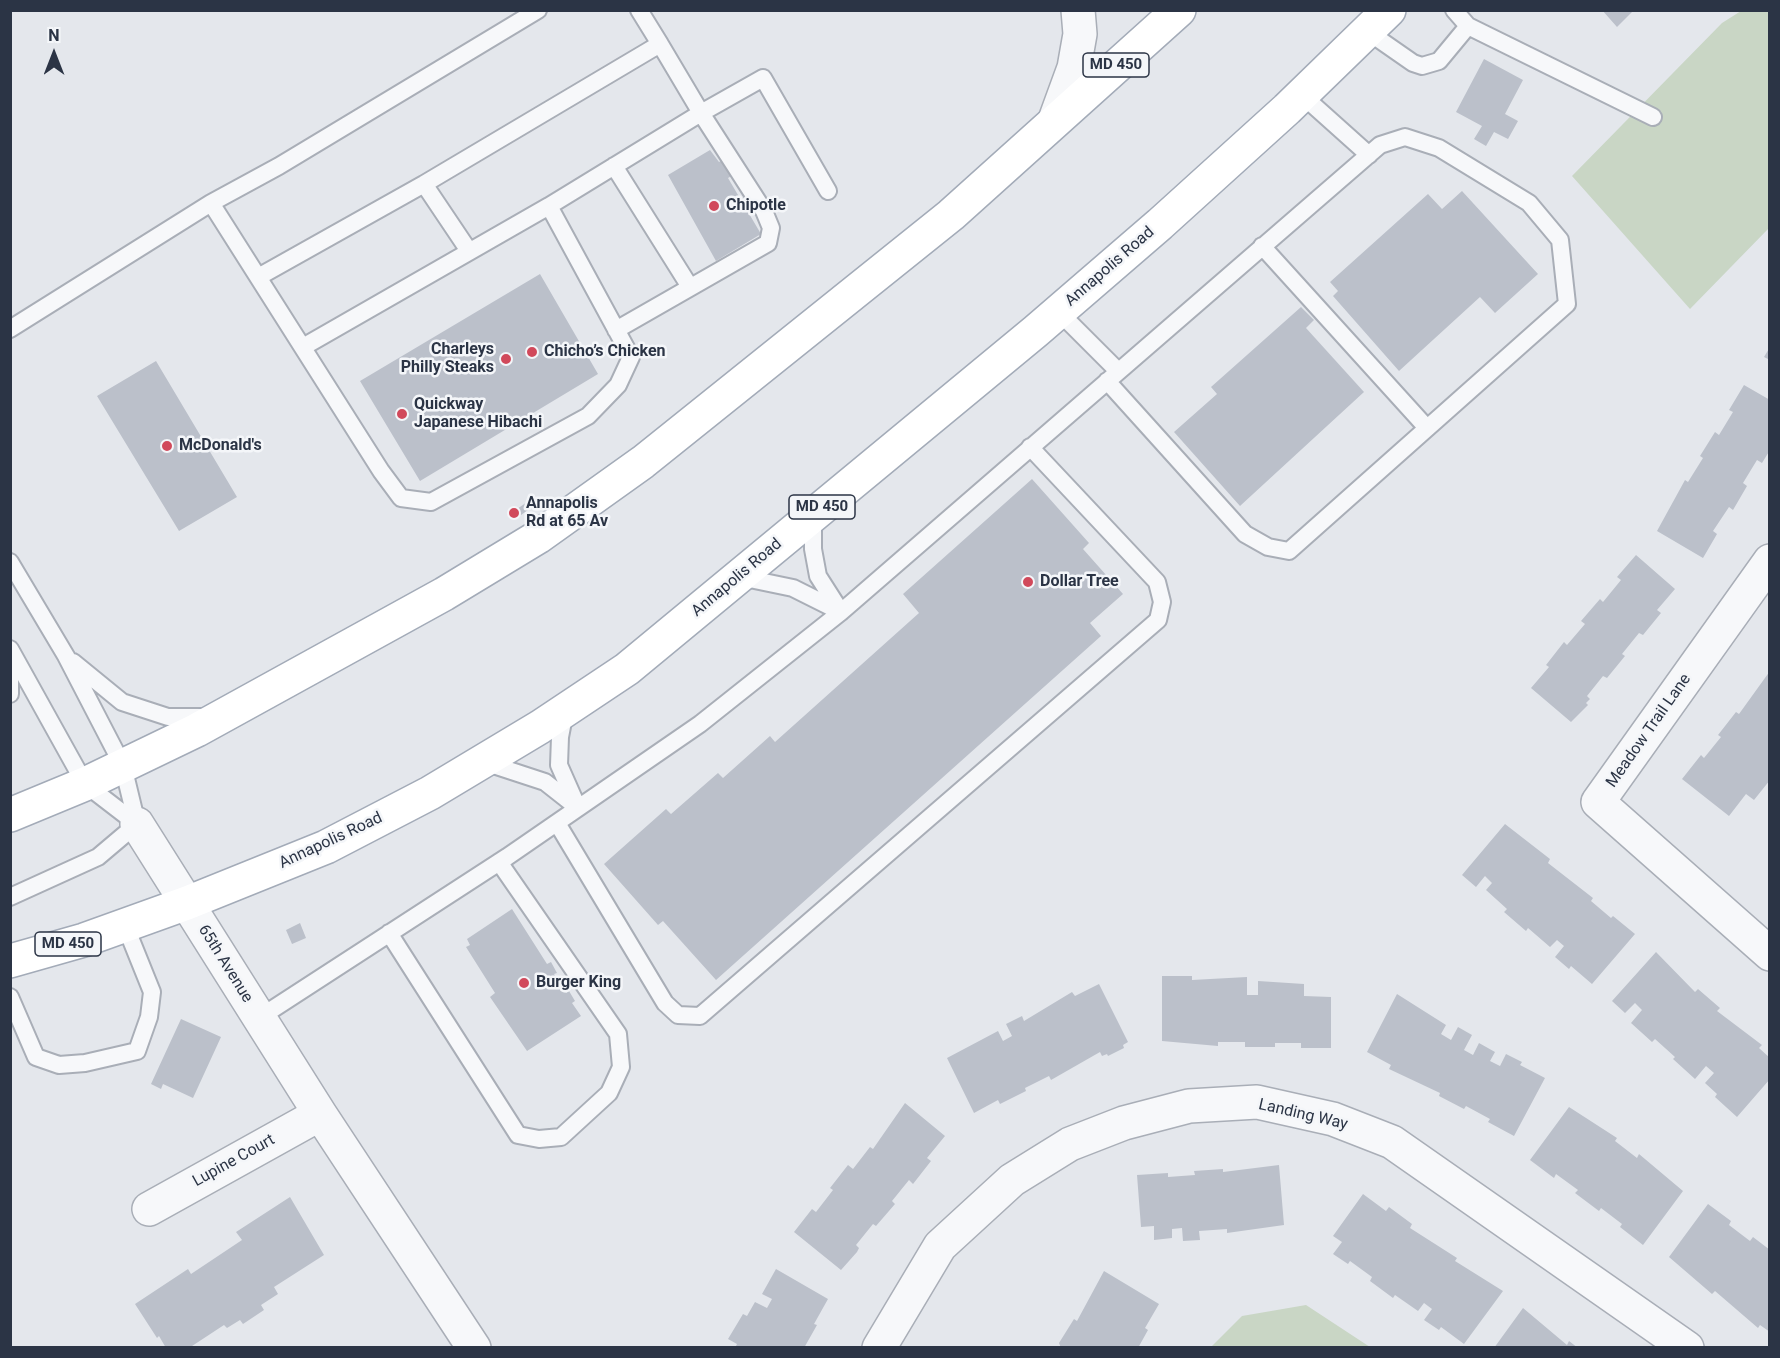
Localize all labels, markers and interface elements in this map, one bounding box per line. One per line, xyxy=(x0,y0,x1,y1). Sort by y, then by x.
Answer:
north arrow xyxy=(24,24,84,84)
text: N xyxy=(48,26,60,45)
road number: MD 450 xyxy=(1083,53,1149,77)
place label: Chipotle xyxy=(726,196,786,216)
marker: Chipotle xyxy=(707,199,721,213)
street label: Annapolis Road xyxy=(1062,223,1158,311)
place label: Charleys Philly Steaks xyxy=(401,340,494,378)
place label: Chicho’s Chicken xyxy=(544,342,666,362)
marker: Chicho’s Chicken xyxy=(525,345,539,359)
marker: Charleys Philly Steaks xyxy=(499,352,513,366)
place label: Quickway Japanese Hibachi xyxy=(414,395,542,433)
marker: Quickway Japanese Hibachi xyxy=(395,407,409,421)
place label: McDonald's xyxy=(179,436,262,456)
marker: McDonald's xyxy=(160,439,174,453)
place label: Annapolis Rd at 65 Av xyxy=(526,494,608,532)
road number: MD 450 xyxy=(789,495,855,519)
marker: Annapolis Rd at 65 Av xyxy=(507,506,521,520)
street label: Annapolis Road xyxy=(688,535,786,621)
place label: Dollar Tree xyxy=(1040,572,1119,592)
marker: Dollar Tree xyxy=(1021,575,1035,589)
street label: Meadow Trail Lane xyxy=(1603,670,1695,792)
street label: Annapolis Road xyxy=(276,809,386,873)
street label: 65th Avenue xyxy=(193,921,257,1007)
road number: MD 450 xyxy=(35,932,101,956)
place label: Burger King xyxy=(536,973,621,993)
marker: Burger King xyxy=(517,976,531,990)
street label: Landing Way xyxy=(1257,1095,1349,1135)
street label: Lupine Court xyxy=(190,1131,278,1191)

